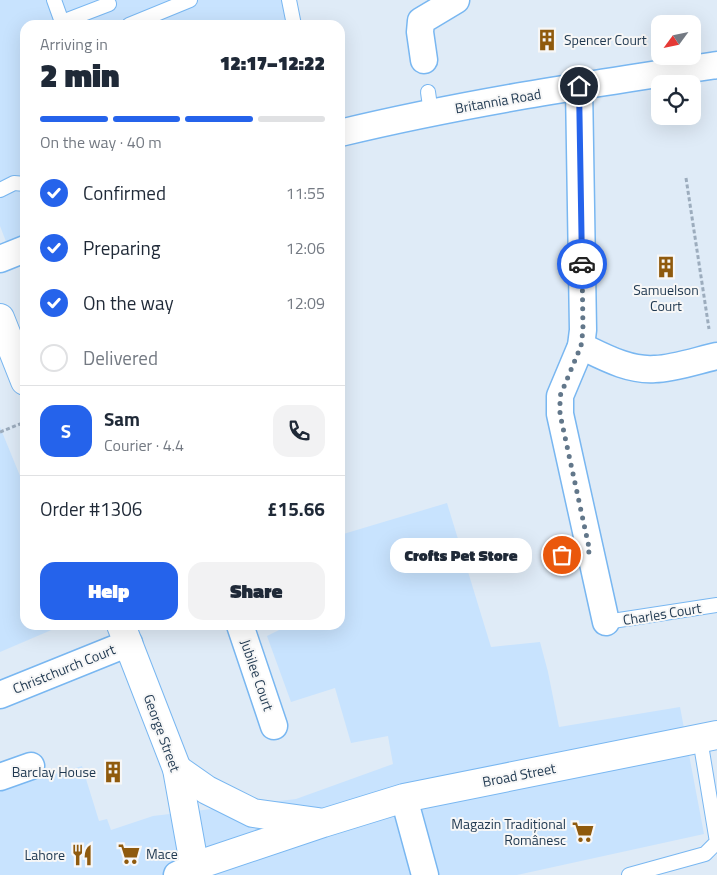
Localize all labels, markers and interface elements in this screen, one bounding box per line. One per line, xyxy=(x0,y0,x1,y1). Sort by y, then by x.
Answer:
north arrow xyxy=(651,15,701,65)
map controls xyxy=(651,15,701,125)
building icon: Spencer Court xyxy=(534,27,560,53)
place label: Spencer Court xyxy=(564,29,647,50)
text: Arriving in xyxy=(40,32,108,56)
text: 12:17–12:22 xyxy=(220,48,325,77)
text: 2 min xyxy=(40,51,120,99)
pin xyxy=(558,65,600,107)
icon: home xyxy=(565,72,593,100)
button: locate xyxy=(651,75,701,125)
street label: Britannia Road xyxy=(453,83,543,118)
text: On the way · 40 m xyxy=(40,130,162,154)
text: Confirmed xyxy=(83,178,166,207)
icon: check xyxy=(40,179,68,207)
text: 11:55 xyxy=(286,181,325,205)
text: Preparing xyxy=(83,233,160,262)
icon: check xyxy=(40,234,68,262)
text: 12:06 xyxy=(286,236,325,260)
courier xyxy=(557,239,607,289)
icon: car xyxy=(568,250,596,278)
building icon: Samuelson Court xyxy=(653,254,679,280)
place label: Samuelson Court xyxy=(633,279,699,316)
text: On the way xyxy=(83,288,174,317)
icon: check xyxy=(40,289,68,317)
text: 12:09 xyxy=(286,291,325,315)
text: Delivered xyxy=(83,343,158,372)
text: Sam xyxy=(104,404,140,433)
button: phone xyxy=(273,405,325,457)
text: S xyxy=(61,416,71,445)
text: Courier · 4.4 xyxy=(104,433,184,457)
text: Order #1306 xyxy=(40,494,142,523)
text: £15.66 xyxy=(267,494,325,523)
pin xyxy=(541,534,583,576)
callout: Crofts Pet Store xyxy=(390,538,532,572)
icon: bag xyxy=(548,541,576,569)
text: Crofts Pet Store xyxy=(404,543,518,567)
button: Help xyxy=(40,562,178,620)
button: Share xyxy=(188,562,325,620)
street label: Charles Court xyxy=(621,597,703,630)
street label: Jubilee Court xyxy=(235,636,280,714)
street label: Christchurch Court xyxy=(9,638,118,699)
street label: George Street xyxy=(139,691,186,775)
street label: Broad Street xyxy=(480,757,557,792)
building icon: Barclay House xyxy=(100,759,126,785)
place label: Barclay House xyxy=(12,761,96,782)
place label: Magazin Tradițional Românesc xyxy=(451,813,566,850)
supermarket icon: Magazin Tradițional Românesc xyxy=(570,819,596,845)
supermarket icon: Mace xyxy=(116,841,142,867)
restaurant icon: Lahore xyxy=(69,842,95,868)
place label: Mace xyxy=(146,843,178,864)
place label: Lahore xyxy=(25,844,65,865)

